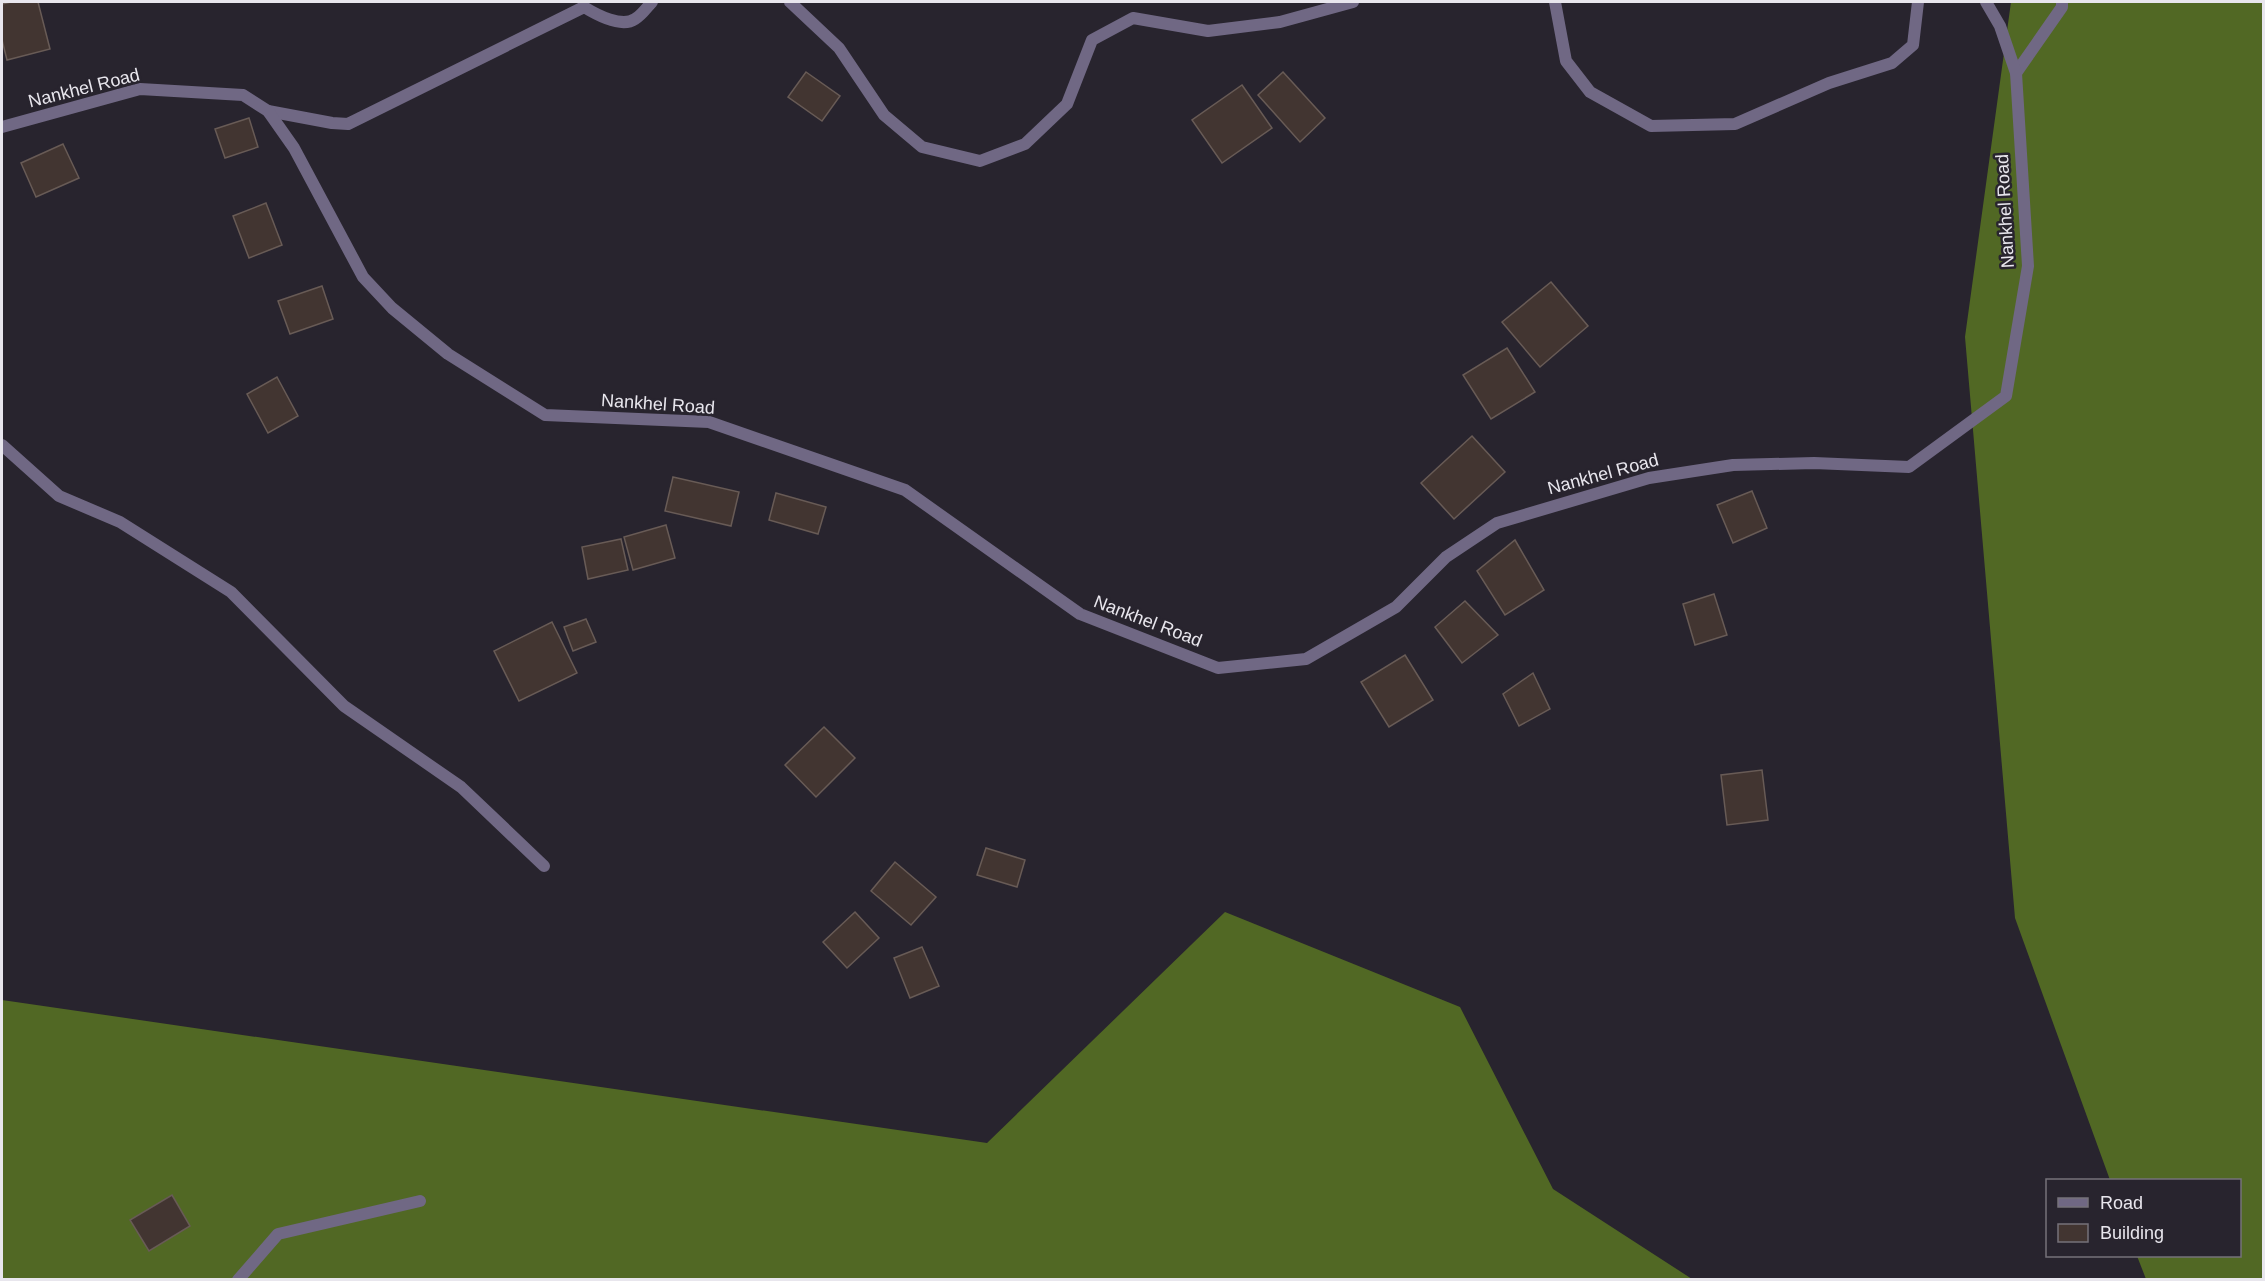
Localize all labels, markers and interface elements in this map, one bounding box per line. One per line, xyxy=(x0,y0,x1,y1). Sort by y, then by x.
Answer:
street label: Nankhel Road xyxy=(26,64,142,112)
street label: Nankhel Road xyxy=(1992,154,2018,268)
street label: Nankhel Road xyxy=(600,390,716,418)
street label: Nankhel Road xyxy=(1545,450,1661,498)
street label: Nankhel Road xyxy=(1091,591,1205,651)
legend xyxy=(2046,1179,2241,1257)
text: Road xyxy=(2100,1193,2143,1213)
text: Building xyxy=(2100,1223,2164,1243)

